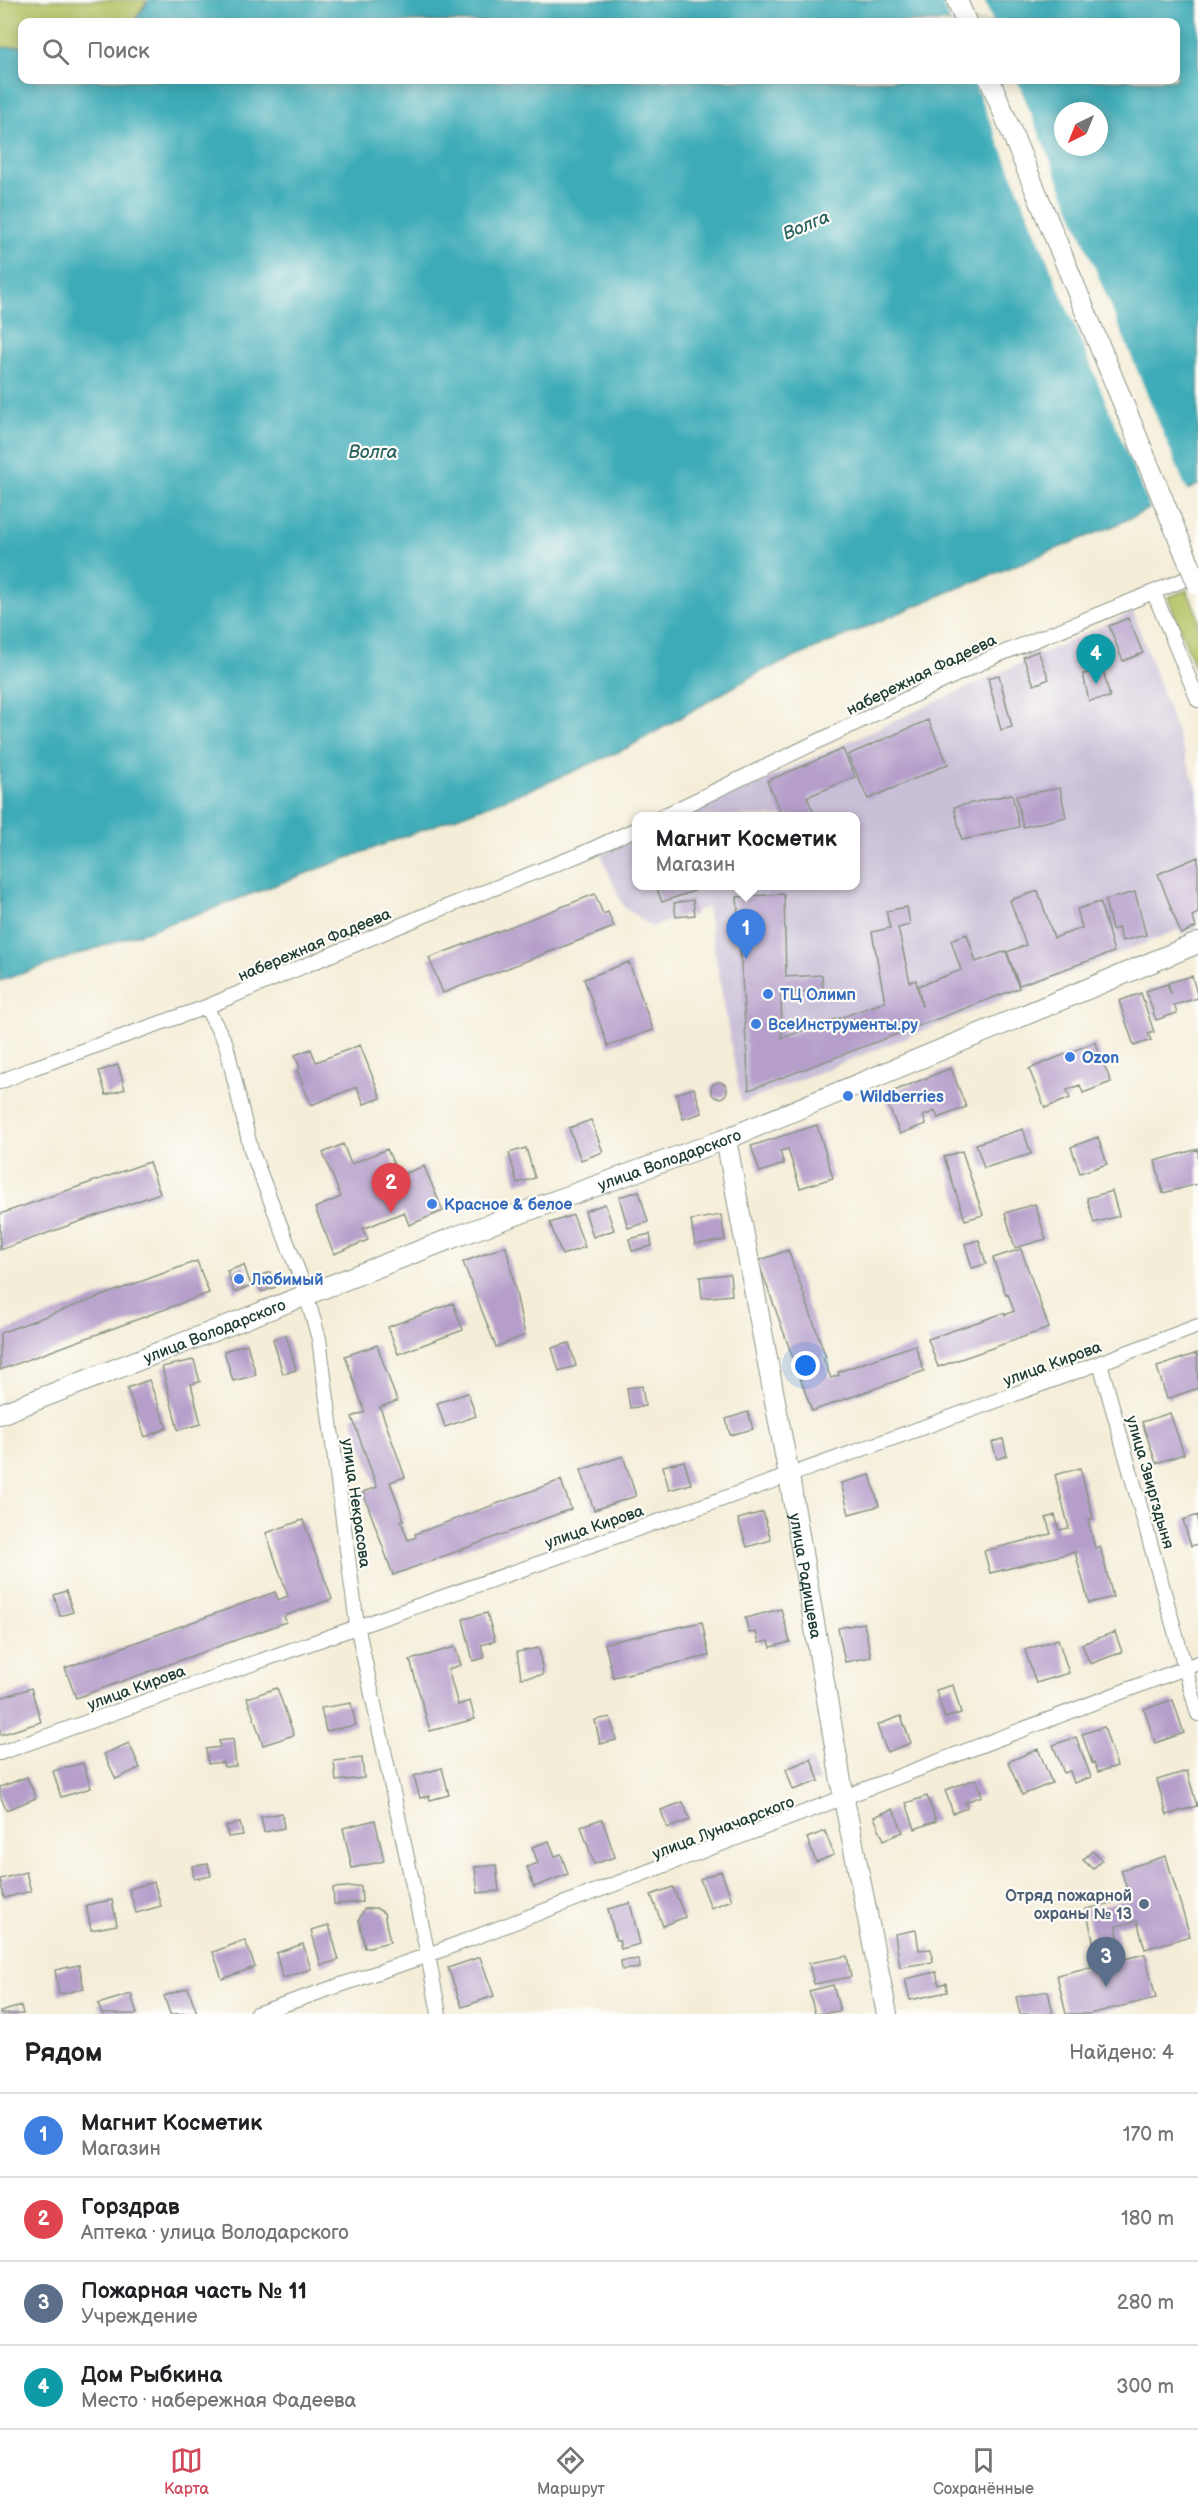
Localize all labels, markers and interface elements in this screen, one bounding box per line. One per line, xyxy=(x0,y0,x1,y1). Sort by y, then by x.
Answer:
search box xyxy=(18,18,1180,84)
icon: search xyxy=(39,35,72,68)
text: Поиск xyxy=(87,38,150,65)
north arrow xyxy=(1054,102,1108,156)
water label: Волга xyxy=(780,206,833,245)
water label: Волга xyxy=(349,442,397,463)
street label: набережная Фадеева xyxy=(844,631,1000,720)
pin: 4 xyxy=(1076,634,1116,684)
popup xyxy=(632,812,860,890)
text: Магнит Косметик xyxy=(655,826,837,853)
text: Магазин xyxy=(655,853,735,877)
street label: набережная Фадеева xyxy=(235,904,394,986)
pin: 1 xyxy=(726,910,766,959)
place label: ТЦ Олимп xyxy=(780,986,856,1005)
marker: ТЦ Олимп xyxy=(761,987,775,1001)
place label: ВсеИнструменты.ру xyxy=(768,1016,918,1035)
marker: ВсеИнструменты.ру xyxy=(749,1017,763,1031)
place label: Ozon xyxy=(1082,1049,1119,1068)
marker: Ozon xyxy=(1063,1050,1077,1064)
place label: Wildberries xyxy=(860,1088,944,1107)
marker: Wildberries xyxy=(841,1089,855,1103)
street label: улица Володарского xyxy=(596,1126,744,1196)
pin: 2 xyxy=(372,1164,410,1213)
place label: Красное & белое xyxy=(444,1196,573,1215)
marker: Красное & белое xyxy=(425,1197,439,1211)
place label: Любимый xyxy=(250,1271,323,1290)
marker: Любимый xyxy=(232,1272,246,1286)
street label: улица Володарского xyxy=(141,1296,289,1368)
street label: улица Кирова xyxy=(1001,1338,1105,1391)
your location xyxy=(791,1351,820,1380)
street label: улица Звиргздыня xyxy=(1121,1414,1178,1551)
street label: улица Некрасова xyxy=(337,1437,374,1570)
street label: улица Кирова xyxy=(543,1501,647,1553)
street label: улица Радищева xyxy=(784,1512,825,1641)
street label: улица Кирова xyxy=(85,1662,189,1715)
street label: улица Луначарского xyxy=(650,1793,797,1864)
place label: Отряд пожарной охраны № 13 xyxy=(1005,1887,1132,1924)
marker: Отряд пожарной охраны № 13 xyxy=(1137,1897,1151,1911)
pin: 3 xyxy=(1086,1938,1126,1987)
text: Рядом xyxy=(24,2038,102,2069)
text: Найдено: 4 xyxy=(1069,2041,1174,2065)
text: Магнит Косметик xyxy=(81,2110,262,2137)
text: 1 xyxy=(39,2123,48,2147)
text: 170 m xyxy=(1123,2123,1174,2147)
text: Магазин xyxy=(81,2137,161,2161)
text: Горздрав xyxy=(81,2194,180,2221)
text: 2 xyxy=(38,2207,49,2231)
text: 180 m xyxy=(1121,2207,1174,2231)
text: Аптека · улица Володарского xyxy=(81,2221,349,2245)
text: Пожарная часть № 11 xyxy=(81,2278,307,2305)
text: 3 xyxy=(38,2291,49,2315)
text: 280 m xyxy=(1117,2291,1174,2315)
text: Учреждение xyxy=(81,2305,198,2329)
text: Дом Рыбкина xyxy=(81,2362,222,2389)
text: 4 xyxy=(38,2375,49,2399)
text: 300 m xyxy=(1116,2375,1174,2399)
text: Место · набережная Фадеева xyxy=(81,2389,356,2413)
tab: Карта xyxy=(164,2444,209,2499)
tab: Маршрут xyxy=(537,2444,605,2499)
tab: Сохранённые xyxy=(933,2444,1034,2499)

